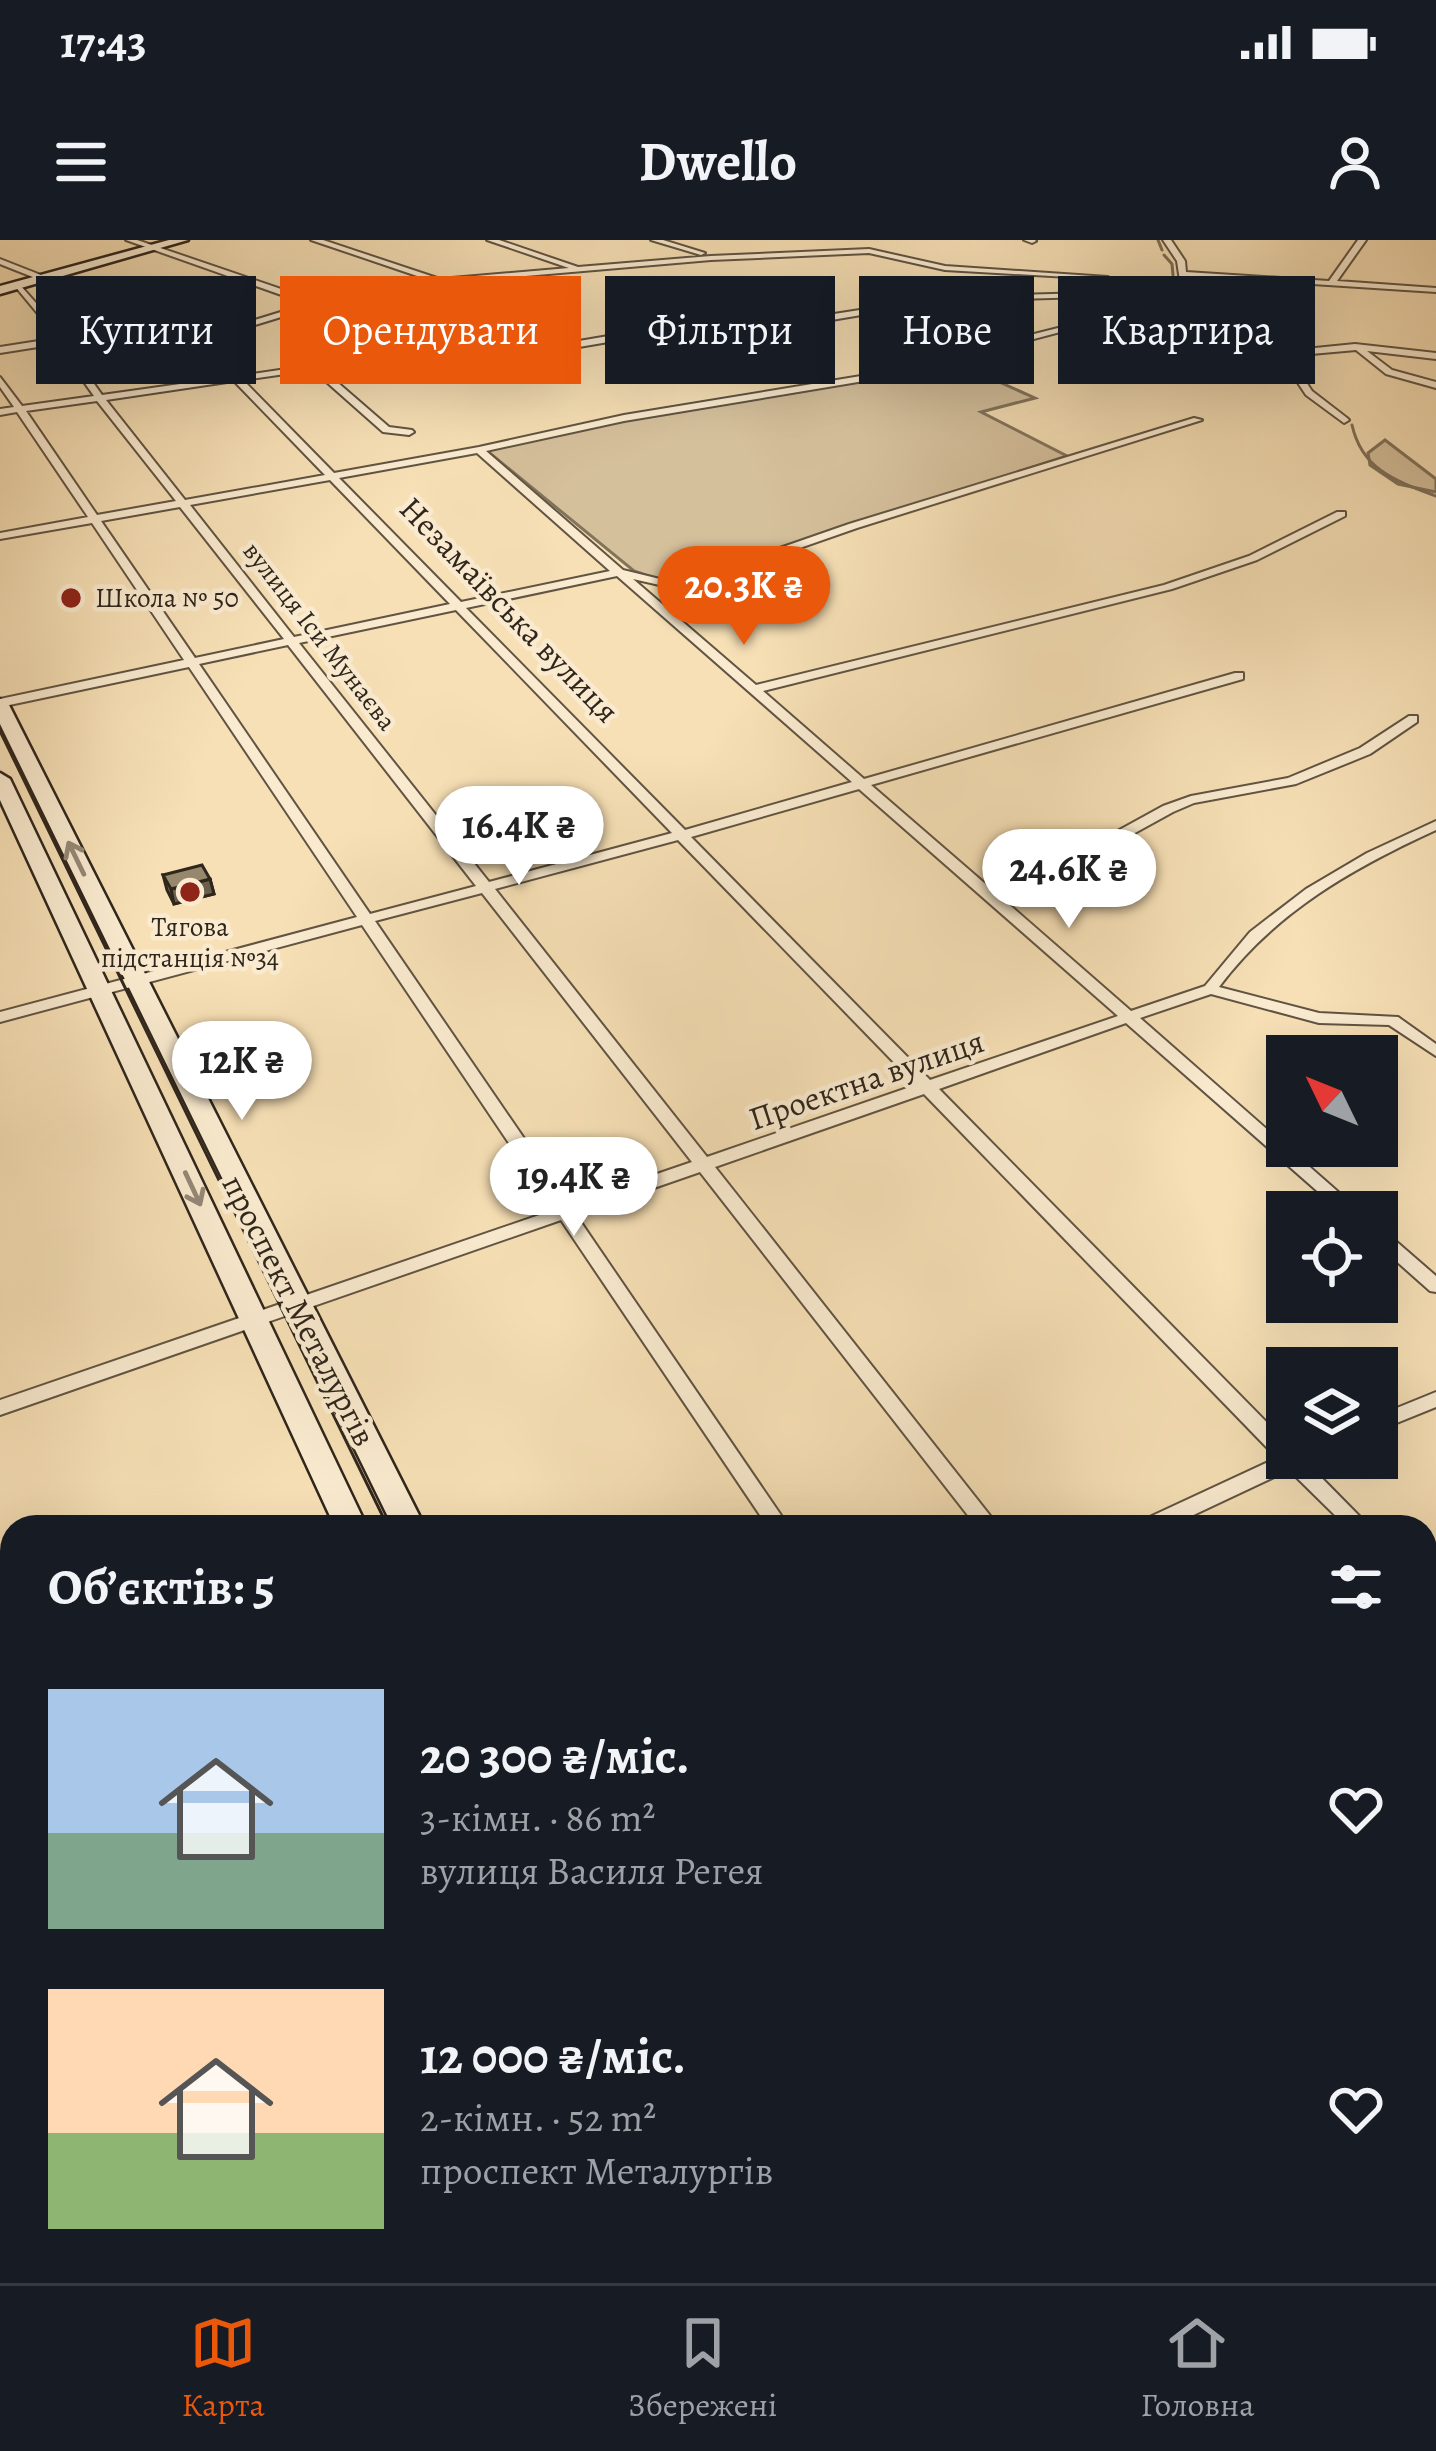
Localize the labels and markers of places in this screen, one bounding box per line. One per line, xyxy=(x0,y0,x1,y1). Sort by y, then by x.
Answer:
pin: 20.3K ₴ xyxy=(633,546,855,648)
place label: Школа № 50 xyxy=(95,580,239,616)
marker: Школа № 50 xyxy=(58,585,84,611)
pin: 16.4K ₴ xyxy=(408,786,630,888)
pin: 24.6K ₴ xyxy=(958,829,1180,931)
marker: Тягова пiдстанцiя №34 xyxy=(177,879,203,905)
place label: Тягова пiдстанцiя №34 xyxy=(101,909,279,976)
pin: 12K ₴ xyxy=(158,1021,326,1123)
pin: 19.4K ₴ xyxy=(463,1137,685,1239)

